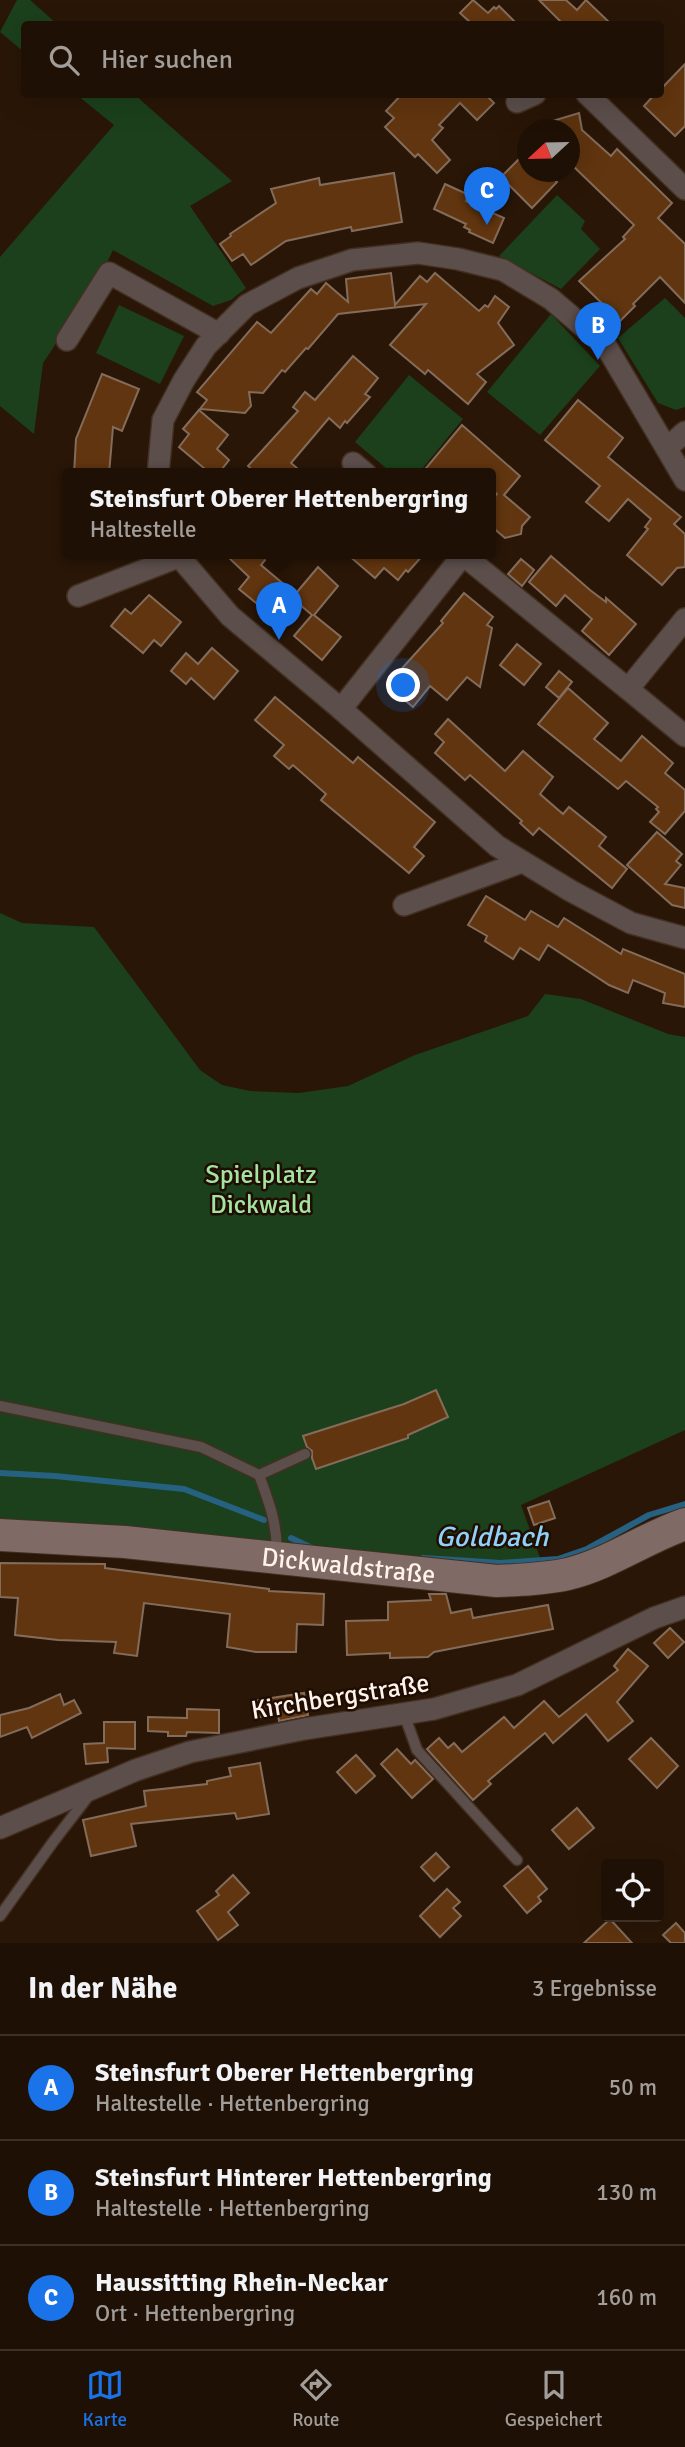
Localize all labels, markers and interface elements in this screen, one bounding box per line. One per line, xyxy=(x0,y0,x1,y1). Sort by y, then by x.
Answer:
search box xyxy=(21,21,664,98)
icon: search xyxy=(45,41,83,79)
text: Hier suchen xyxy=(101,44,233,76)
north arrow xyxy=(517,119,580,182)
pin: C xyxy=(464,167,510,225)
pin: B xyxy=(575,302,621,360)
popup xyxy=(62,468,496,559)
text: Steinsfurt Oberer Hettenbergring xyxy=(90,483,468,515)
text: Haltestelle xyxy=(90,515,197,544)
pin: A xyxy=(256,582,302,640)
your location xyxy=(386,668,420,702)
park label: Spielplatz Dickwald xyxy=(205,1159,317,1221)
water label: Goldbach xyxy=(436,1520,549,1554)
street label: Dickwaldstraße xyxy=(260,1541,437,1591)
street label: Kirchbergstraße xyxy=(249,1667,432,1727)
map controls xyxy=(601,1859,664,1922)
button: locate xyxy=(601,1859,664,1922)
text: In der Nähe xyxy=(28,1970,177,2007)
text: 3 Ergebnisse xyxy=(532,1974,657,2003)
text: Steinsfurt Oberer Hettenbergring xyxy=(95,2057,474,2089)
text: A xyxy=(44,2073,58,2102)
text: 50 m xyxy=(609,2073,657,2102)
text: Haltestelle · Hettenbergring xyxy=(95,2089,370,2118)
text: Steinsfurt Hinterer Hettenbergring xyxy=(95,2162,492,2194)
text: B xyxy=(44,2178,58,2207)
text: 130 m xyxy=(596,2178,657,2207)
text: Haltestelle · Hettenbergring xyxy=(95,2194,370,2223)
text: Haussitting Rhein-Neckar xyxy=(95,2267,388,2299)
text: C xyxy=(44,2283,58,2312)
text: 160 m xyxy=(596,2283,657,2312)
text: Ort · Hettenbergring xyxy=(95,2299,295,2328)
tab: Karte xyxy=(83,2366,127,2432)
tab: Route xyxy=(292,2366,340,2432)
tab: Gespeichert xyxy=(505,2366,602,2432)

